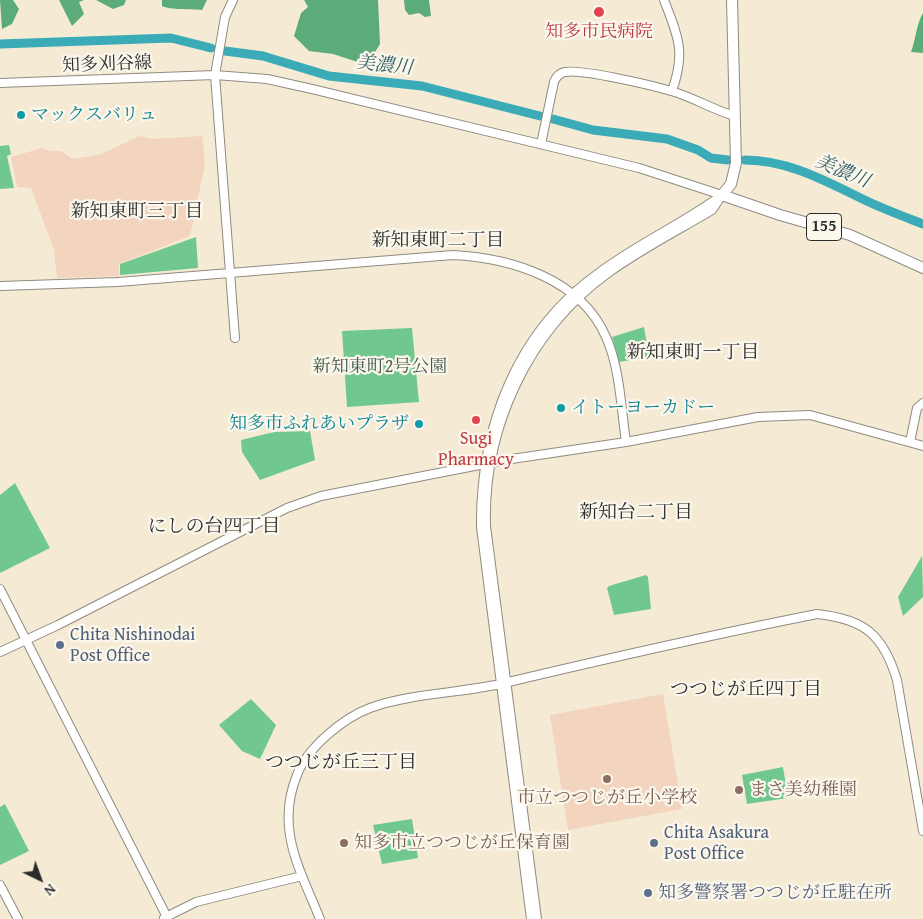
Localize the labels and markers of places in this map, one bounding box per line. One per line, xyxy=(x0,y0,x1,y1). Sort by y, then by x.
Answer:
marker: 知多市民病院 xyxy=(592,5,606,19)
place label: 知多市民病院 xyxy=(545,21,653,43)
place label: マックスバリュ xyxy=(31,104,157,126)
marker: マックスバリュ xyxy=(15,109,27,121)
place label: イトーヨーカドー xyxy=(571,397,715,419)
marker: イトーヨーカドー xyxy=(555,402,567,414)
place label: 知多市ふれあいプラザ xyxy=(229,413,409,435)
marker: Sugi Pharmacy xyxy=(470,414,482,426)
marker: 知多市ふれあいプラザ xyxy=(413,418,425,430)
place label: Sugi Pharmacy xyxy=(438,428,514,470)
place label: Chita Nishinodai Post Office xyxy=(70,624,195,666)
marker: Chita Nishinodai Post Office xyxy=(54,639,66,651)
marker: 市立つつじが丘小学校 xyxy=(601,773,613,785)
place label: まさ美幼稚園 xyxy=(749,779,857,801)
marker: まさ美幼稚園 xyxy=(733,784,745,796)
place label: 市立つつじが丘小学校 xyxy=(517,787,697,809)
place label: Chita Asakura Post Office xyxy=(664,822,769,864)
place label: 知多市立つつじが丘保育園 xyxy=(354,832,570,854)
marker: 知多市立つつじが丘保育園 xyxy=(338,837,350,849)
marker: Chita Asakura Post Office xyxy=(648,837,660,849)
place label: 知多警察署つつじが丘駐在所 xyxy=(658,882,892,904)
marker: 知多警察署つつじが丘駐在所 xyxy=(642,887,654,899)

